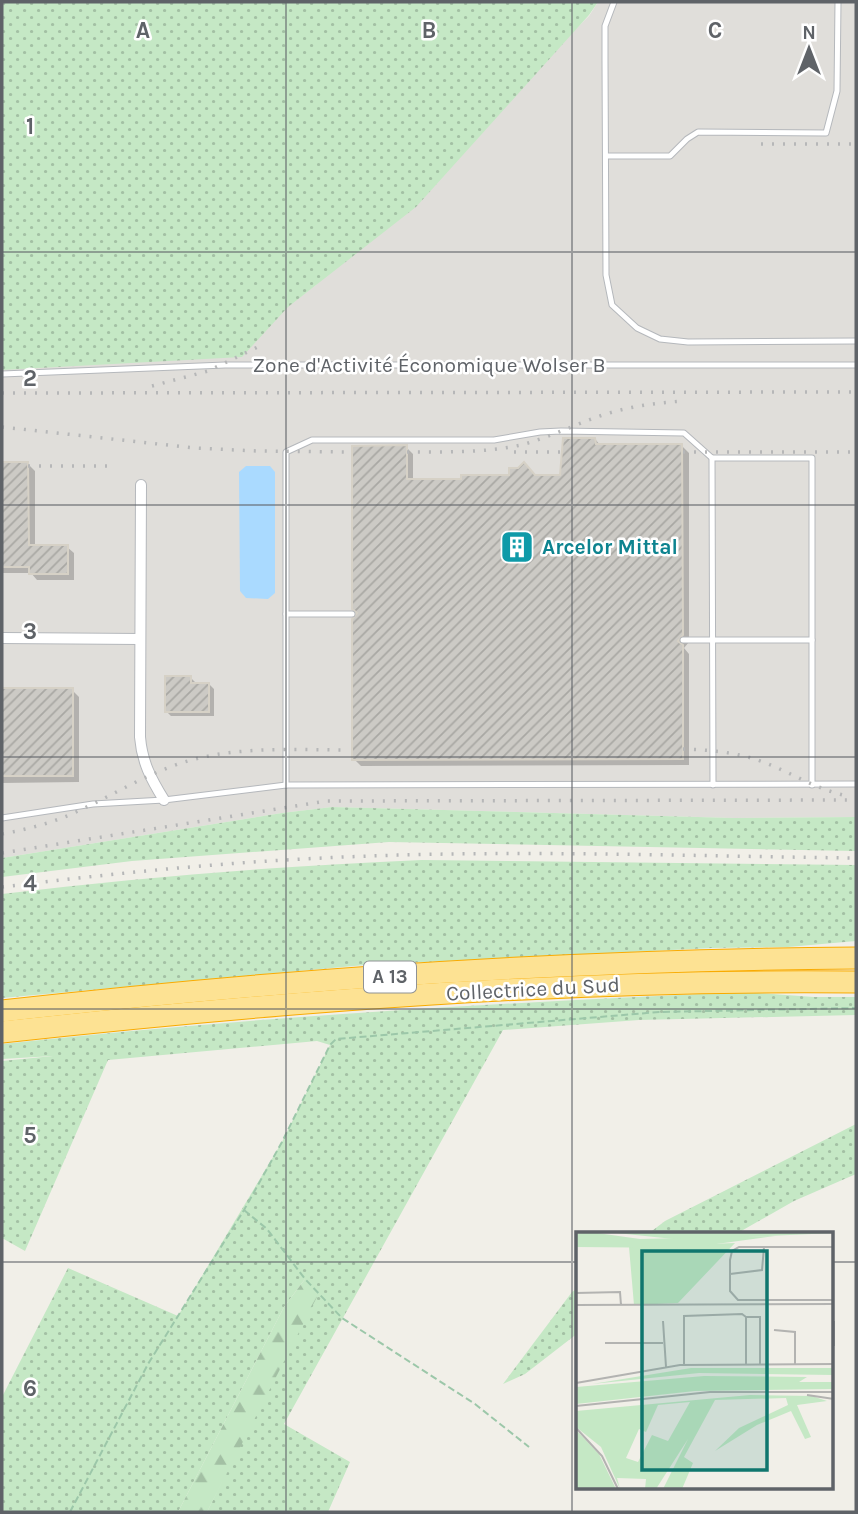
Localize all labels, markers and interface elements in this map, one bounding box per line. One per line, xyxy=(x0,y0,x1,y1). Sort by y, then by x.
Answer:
north arrow xyxy=(774,14,844,84)
text: A xyxy=(136,17,150,44)
text: B xyxy=(422,17,436,44)
text: C xyxy=(708,17,722,44)
text: N xyxy=(802,22,816,44)
text: 1 xyxy=(26,113,34,140)
street label: Zone d'Activité Économique Wolser B xyxy=(253,353,606,377)
text: 2 xyxy=(23,365,37,392)
building icon: Arcelor Mittal xyxy=(498,528,536,566)
place label: Arcelor Mittal xyxy=(542,535,678,559)
text: 3 xyxy=(23,618,37,645)
text: 4 xyxy=(23,870,37,897)
road number: A 13 xyxy=(364,962,416,993)
street label: Collectrice du Sud xyxy=(445,972,621,1006)
text: 5 xyxy=(23,1122,37,1149)
inset map xyxy=(576,1232,834,1490)
text: 6 xyxy=(23,1375,37,1402)

